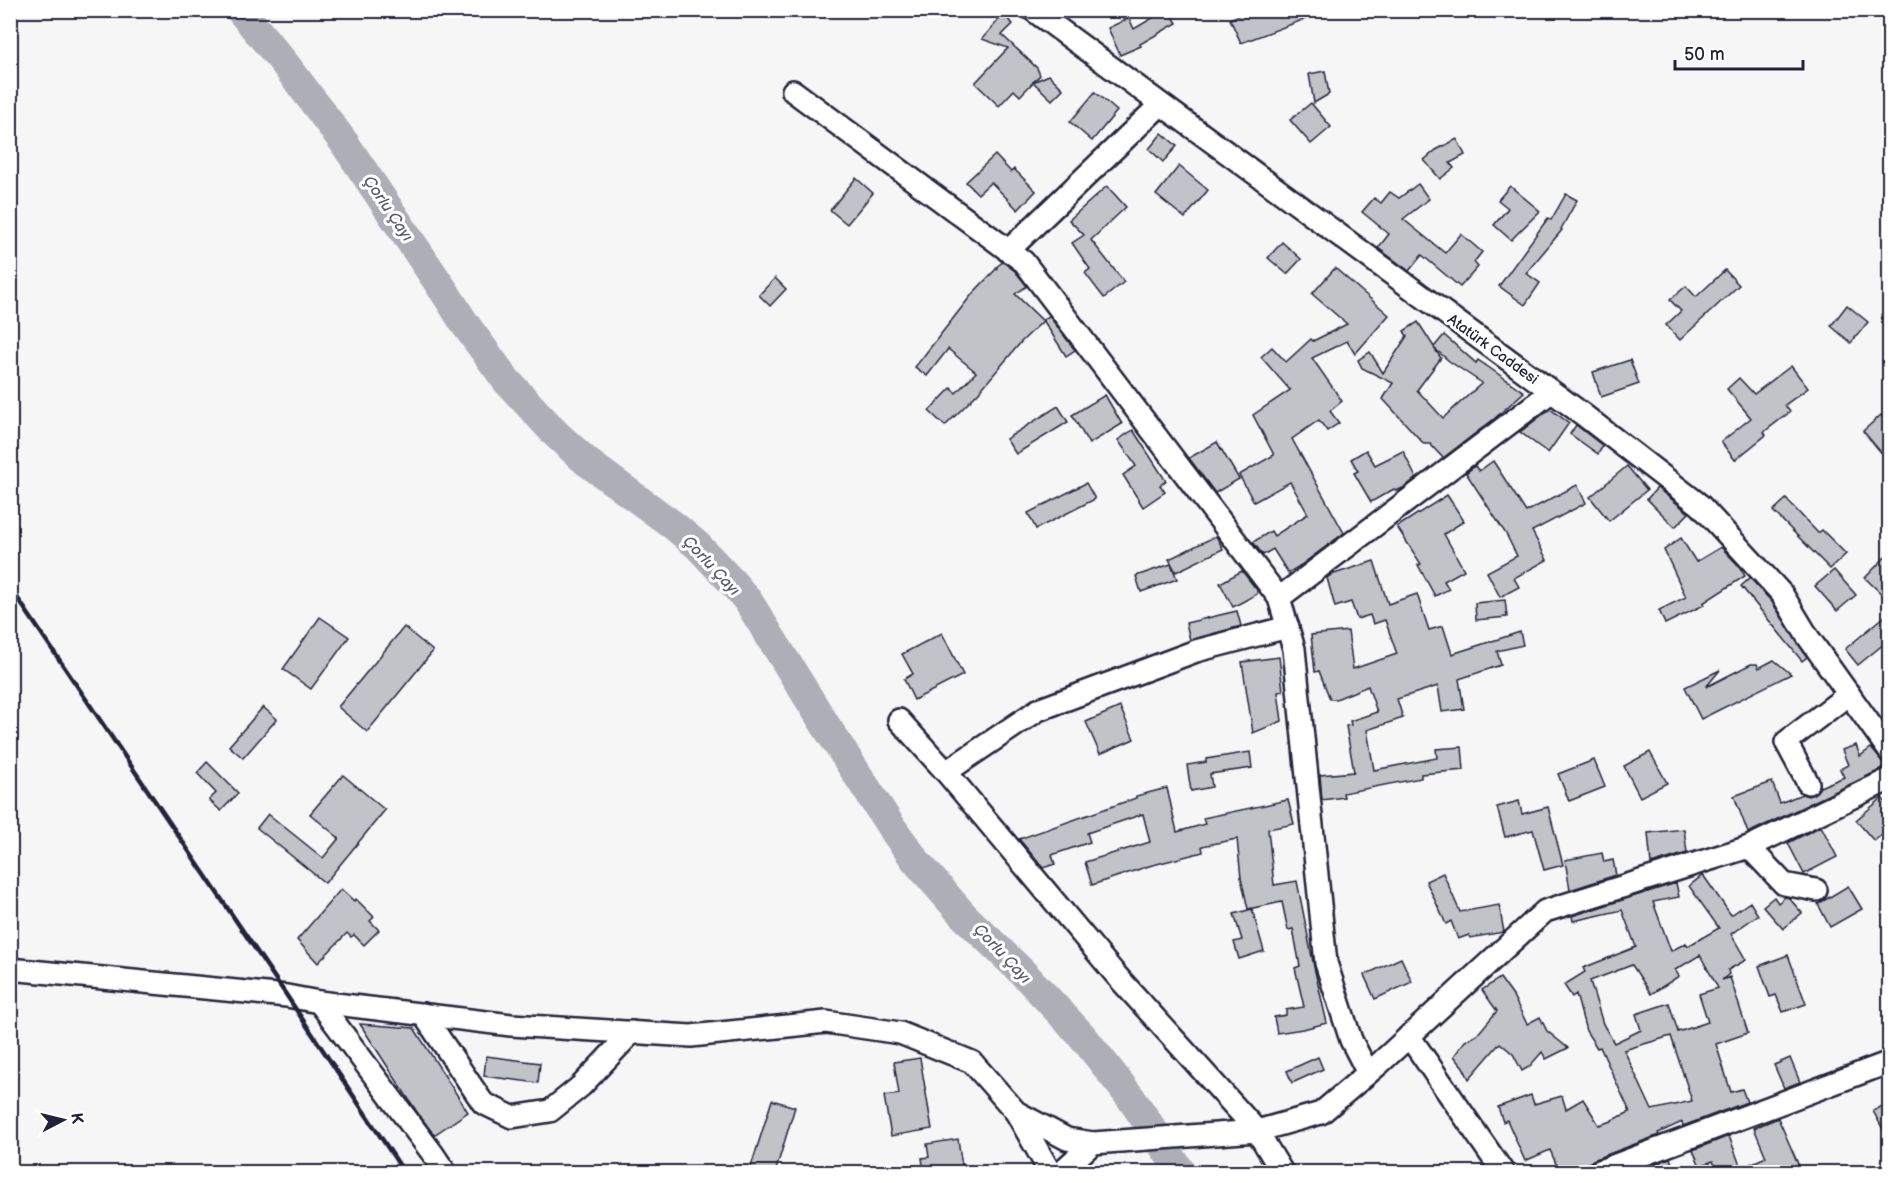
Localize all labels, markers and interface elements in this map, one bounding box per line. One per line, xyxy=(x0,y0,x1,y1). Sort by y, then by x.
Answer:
scale bar xyxy=(1675,33,1802,71)
text: 50 m xyxy=(1684,44,1725,65)
water label: Çorlu Çayı xyxy=(359,173,417,245)
street label: Atatürk Caddesi xyxy=(1444,310,1542,389)
water label: Çorlu Çayı xyxy=(678,532,744,600)
water label: Çorlu Çayı xyxy=(969,920,1035,988)
north arrow xyxy=(33,1090,93,1150)
text: K xyxy=(66,1112,87,1125)

